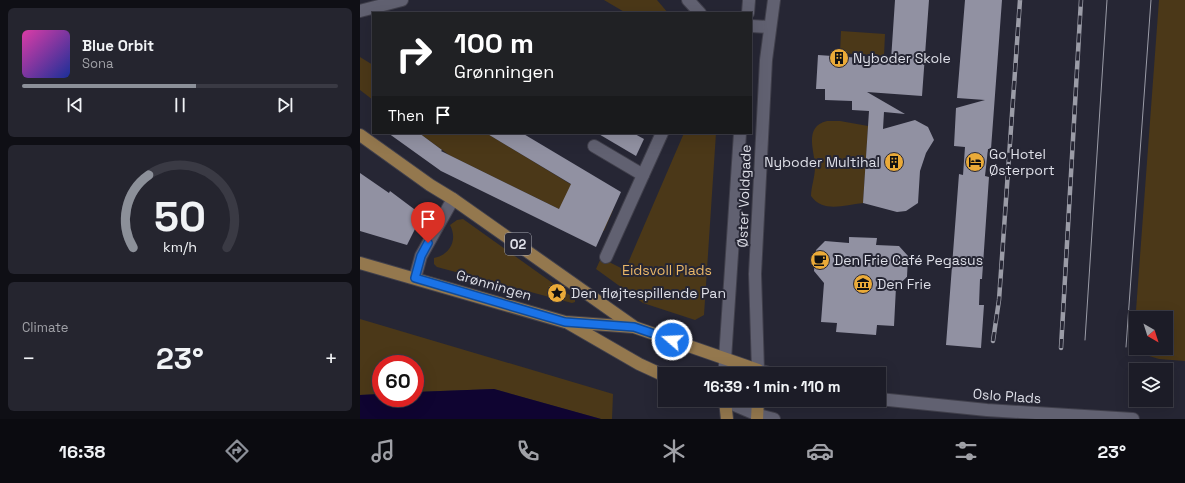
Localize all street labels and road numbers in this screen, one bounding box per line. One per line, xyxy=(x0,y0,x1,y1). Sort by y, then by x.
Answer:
street label: Øster Voldgade xyxy=(733,144,755,248)
road number: O2 xyxy=(505,233,531,255)
street label: Grønningen xyxy=(454,266,534,304)
street label: Oslo Plads xyxy=(972,385,1042,407)

